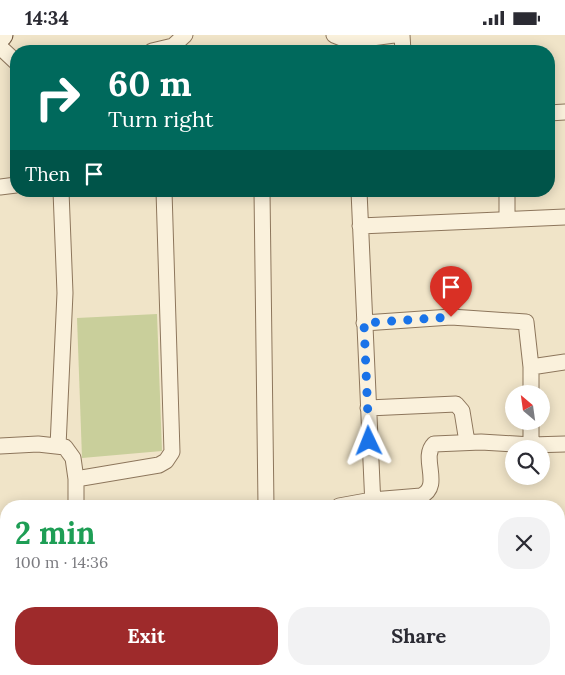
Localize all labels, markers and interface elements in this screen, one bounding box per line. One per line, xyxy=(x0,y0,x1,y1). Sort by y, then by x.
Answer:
text: 14:34 xyxy=(25,6,69,30)
text: 60 m xyxy=(108,61,192,106)
icon: right xyxy=(25,65,90,130)
text: Turn right xyxy=(108,105,213,133)
icon: arrive xyxy=(80,160,108,188)
text: Then xyxy=(25,162,70,186)
pin xyxy=(430,266,472,317)
icon: arrive xyxy=(437,273,465,301)
north arrow xyxy=(505,385,550,430)
map controls xyxy=(505,385,550,485)
position arrow xyxy=(342,414,394,466)
button: search xyxy=(505,440,550,485)
text: 2 min xyxy=(15,514,95,552)
button: close xyxy=(498,517,550,569)
text: 100 m · 14:36 xyxy=(15,552,108,572)
button: Exit xyxy=(15,607,278,665)
button: Share xyxy=(288,607,550,665)

